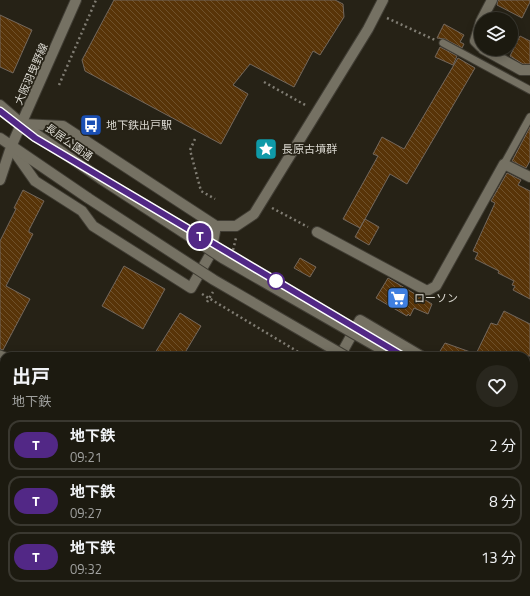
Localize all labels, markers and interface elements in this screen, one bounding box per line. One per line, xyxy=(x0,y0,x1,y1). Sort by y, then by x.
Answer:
map controls xyxy=(474,12,518,56)
button: layers xyxy=(474,12,518,56)
street label: 大阪羽曳野線 xyxy=(10,41,52,107)
bus stop icon: 地下鉄出戸駅 xyxy=(78,112,104,138)
place label: 地下鉄出戸駅 xyxy=(106,117,172,133)
street label: 長居公園通 xyxy=(42,120,96,164)
place icon: 長原古墳群 xyxy=(253,136,279,162)
place label: 長原古墳群 xyxy=(282,141,337,157)
line badge: T xyxy=(187,223,213,249)
text: T xyxy=(196,225,204,246)
unlabelled marker xyxy=(267,272,285,290)
supermarket icon: ローソン xyxy=(385,285,411,311)
place label: ローソン xyxy=(414,290,458,306)
text: 出戸 xyxy=(12,361,50,390)
button: heart xyxy=(476,365,518,407)
text: 地下鉄 xyxy=(12,391,51,411)
text: 地下鉄 xyxy=(70,424,115,447)
text: T xyxy=(32,434,40,455)
text: 2 分 xyxy=(489,434,516,457)
text: 09:21 xyxy=(70,447,102,467)
text: 地下鉄 xyxy=(70,480,115,503)
text: T xyxy=(32,490,40,511)
text: 8 分 xyxy=(489,490,516,513)
text: 09:27 xyxy=(70,503,102,523)
text: 地下鉄 xyxy=(70,536,115,559)
text: T xyxy=(32,546,40,567)
text: 13 分 xyxy=(481,546,516,569)
text: 09:32 xyxy=(70,559,102,579)

